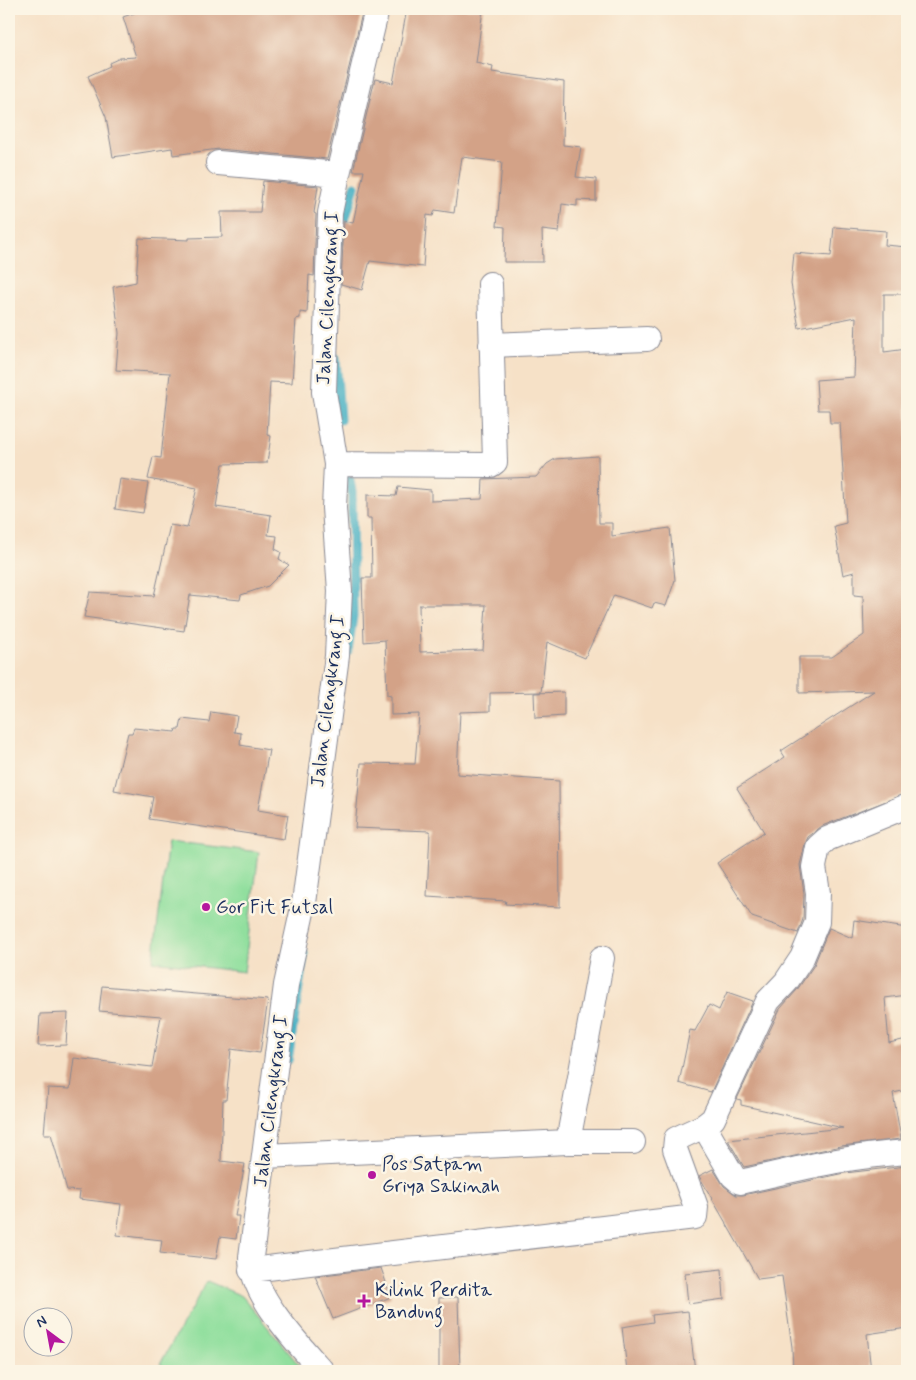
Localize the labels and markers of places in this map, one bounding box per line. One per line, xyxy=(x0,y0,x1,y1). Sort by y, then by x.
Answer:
place label: Gor Fit Futsal xyxy=(216,895,334,920)
marker: Gor Fit Futsal xyxy=(200,901,212,913)
place label: Pos Satpam Griya Sakinah xyxy=(382,1152,500,1199)
marker: Pos Satpam Griya Sakinah xyxy=(366,1169,378,1181)
place label: Kilink Perdita Bandung xyxy=(375,1278,492,1328)
marker: Kilink Perdita Bandung xyxy=(357,1294,371,1308)

